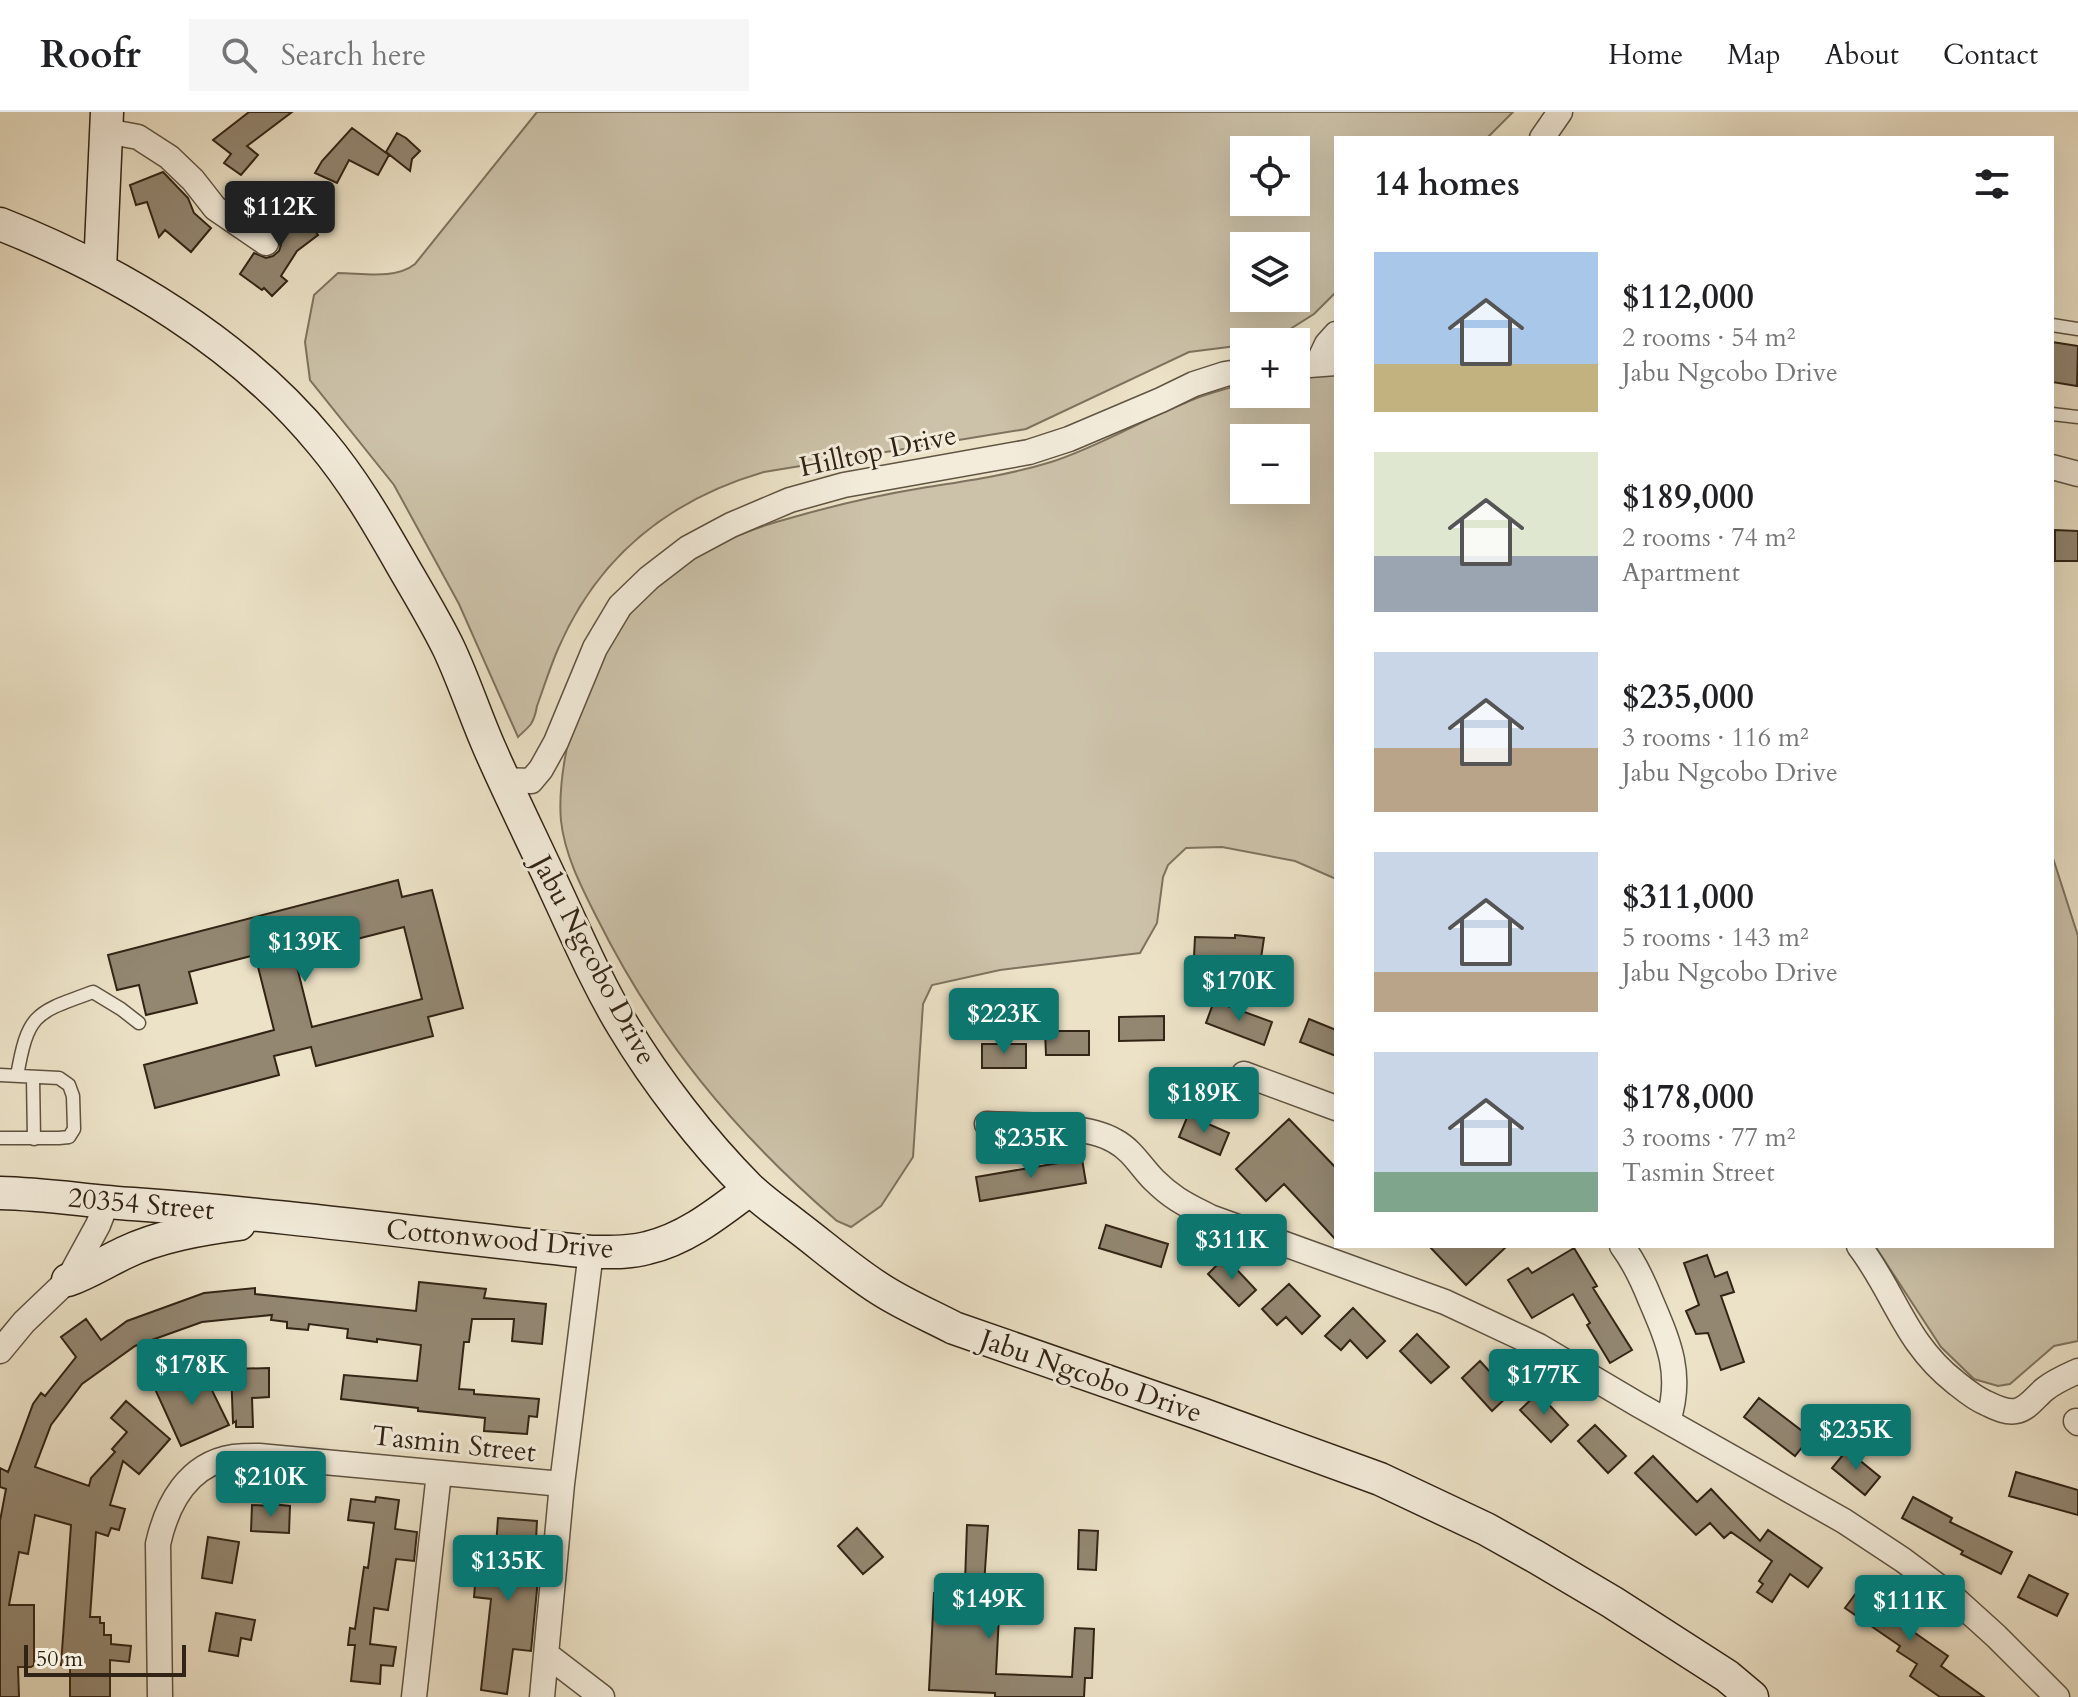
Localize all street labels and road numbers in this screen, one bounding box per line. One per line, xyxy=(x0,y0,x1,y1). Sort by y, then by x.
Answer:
street label: Hilltop Drive xyxy=(796,416,960,486)
street label: Jabu Ngcobo Drive xyxy=(521,845,665,1072)
street label: 20354 Street xyxy=(66,1179,216,1229)
street label: Cottonwood Drive xyxy=(385,1210,615,1268)
street label: Jabu Ngcobo Drive xyxy=(971,1319,1207,1432)
street label: Tasmin Street xyxy=(370,1417,538,1472)

